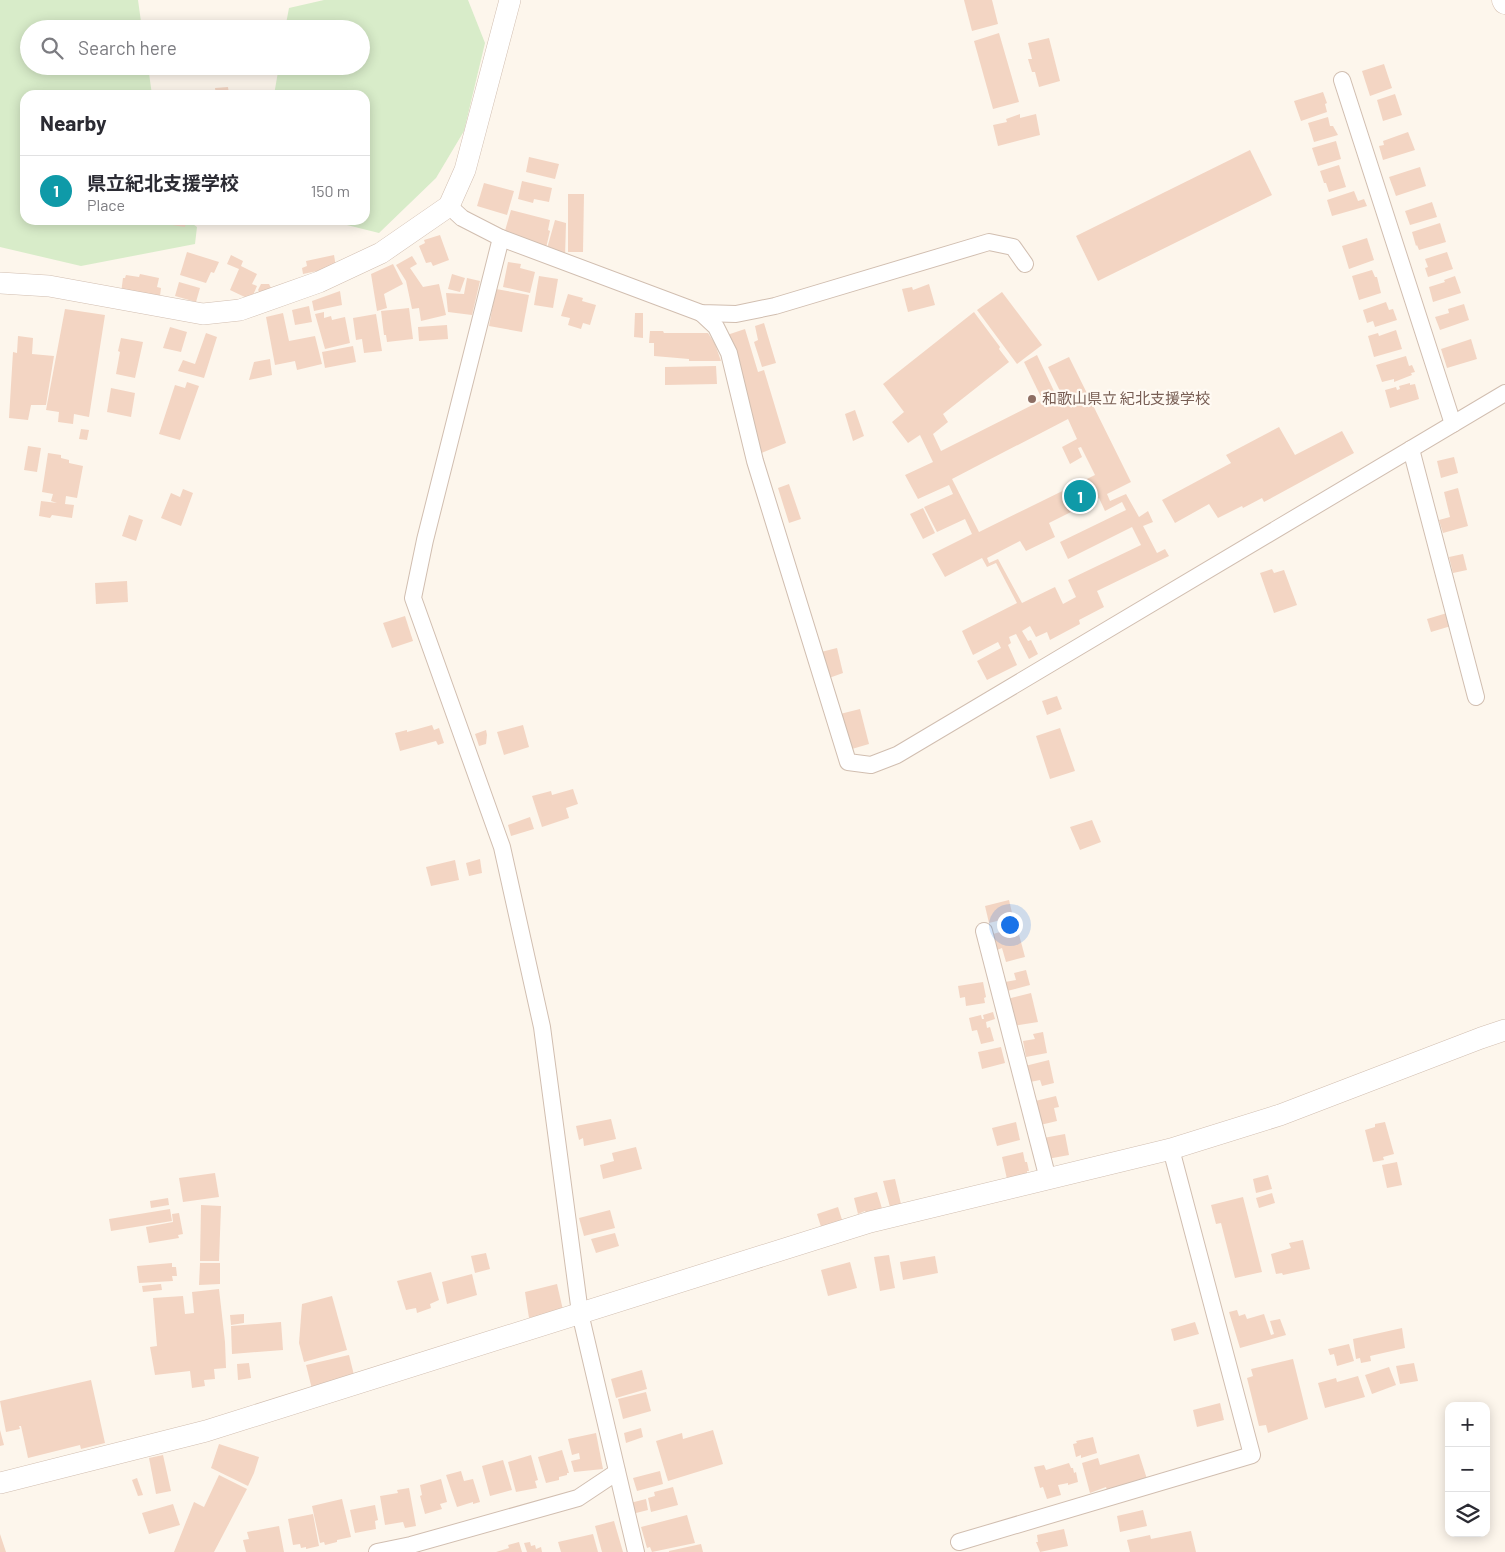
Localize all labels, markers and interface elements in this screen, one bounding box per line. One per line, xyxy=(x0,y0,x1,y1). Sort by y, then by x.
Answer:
search box xyxy=(20,20,370,75)
icon: search xyxy=(38,34,66,62)
text: Search here xyxy=(78,36,177,59)
text: Nearby xyxy=(40,110,106,135)
text: 県立紀北支援学校 xyxy=(87,171,239,194)
text: 1 xyxy=(53,181,59,200)
text: 150 m xyxy=(311,181,350,200)
text: Place xyxy=(87,195,125,214)
place label: 和歌山県立 紀北支援学校 xyxy=(1042,389,1210,407)
marker: 和歌山県立 紀北支援学校 xyxy=(1026,393,1038,405)
pin: 1 xyxy=(1064,477,1096,515)
your location xyxy=(997,912,1023,938)
map controls xyxy=(1445,1402,1490,1537)
button: + xyxy=(1445,1402,1490,1447)
button: − xyxy=(1445,1447,1490,1492)
button: layers xyxy=(1445,1492,1490,1537)

